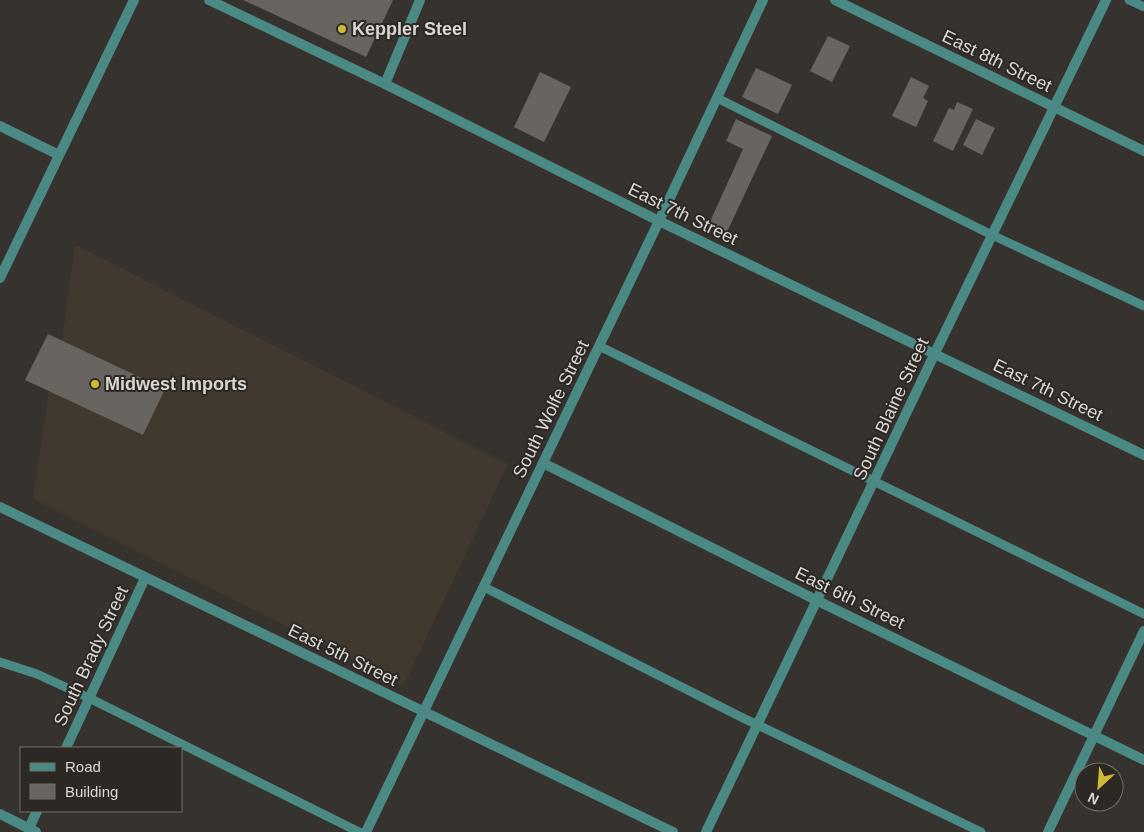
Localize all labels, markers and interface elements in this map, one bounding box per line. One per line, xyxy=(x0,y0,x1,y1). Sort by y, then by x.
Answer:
place label: Keppler Steel xyxy=(352,19,467,39)
marker: Keppler Steel xyxy=(336,23,348,35)
street label: East 8th Street xyxy=(939,26,1055,96)
street label: East 7th Street xyxy=(625,179,741,249)
street label: South Blaine Street xyxy=(849,334,933,484)
street label: South Wolfe Street xyxy=(509,337,593,481)
street label: East 7th Street xyxy=(990,355,1106,425)
place label: Midwest Imports xyxy=(105,374,247,394)
marker: Midwest Imports xyxy=(89,378,101,390)
street label: East 6th Street xyxy=(792,563,908,633)
street label: South Brady Street xyxy=(50,583,132,729)
street label: East 5th Street xyxy=(285,620,401,690)
legend xyxy=(20,747,182,812)
text: Road xyxy=(65,758,101,775)
north arrow xyxy=(1074,762,1124,812)
text: Building xyxy=(65,783,118,800)
text: N xyxy=(1085,789,1101,808)

